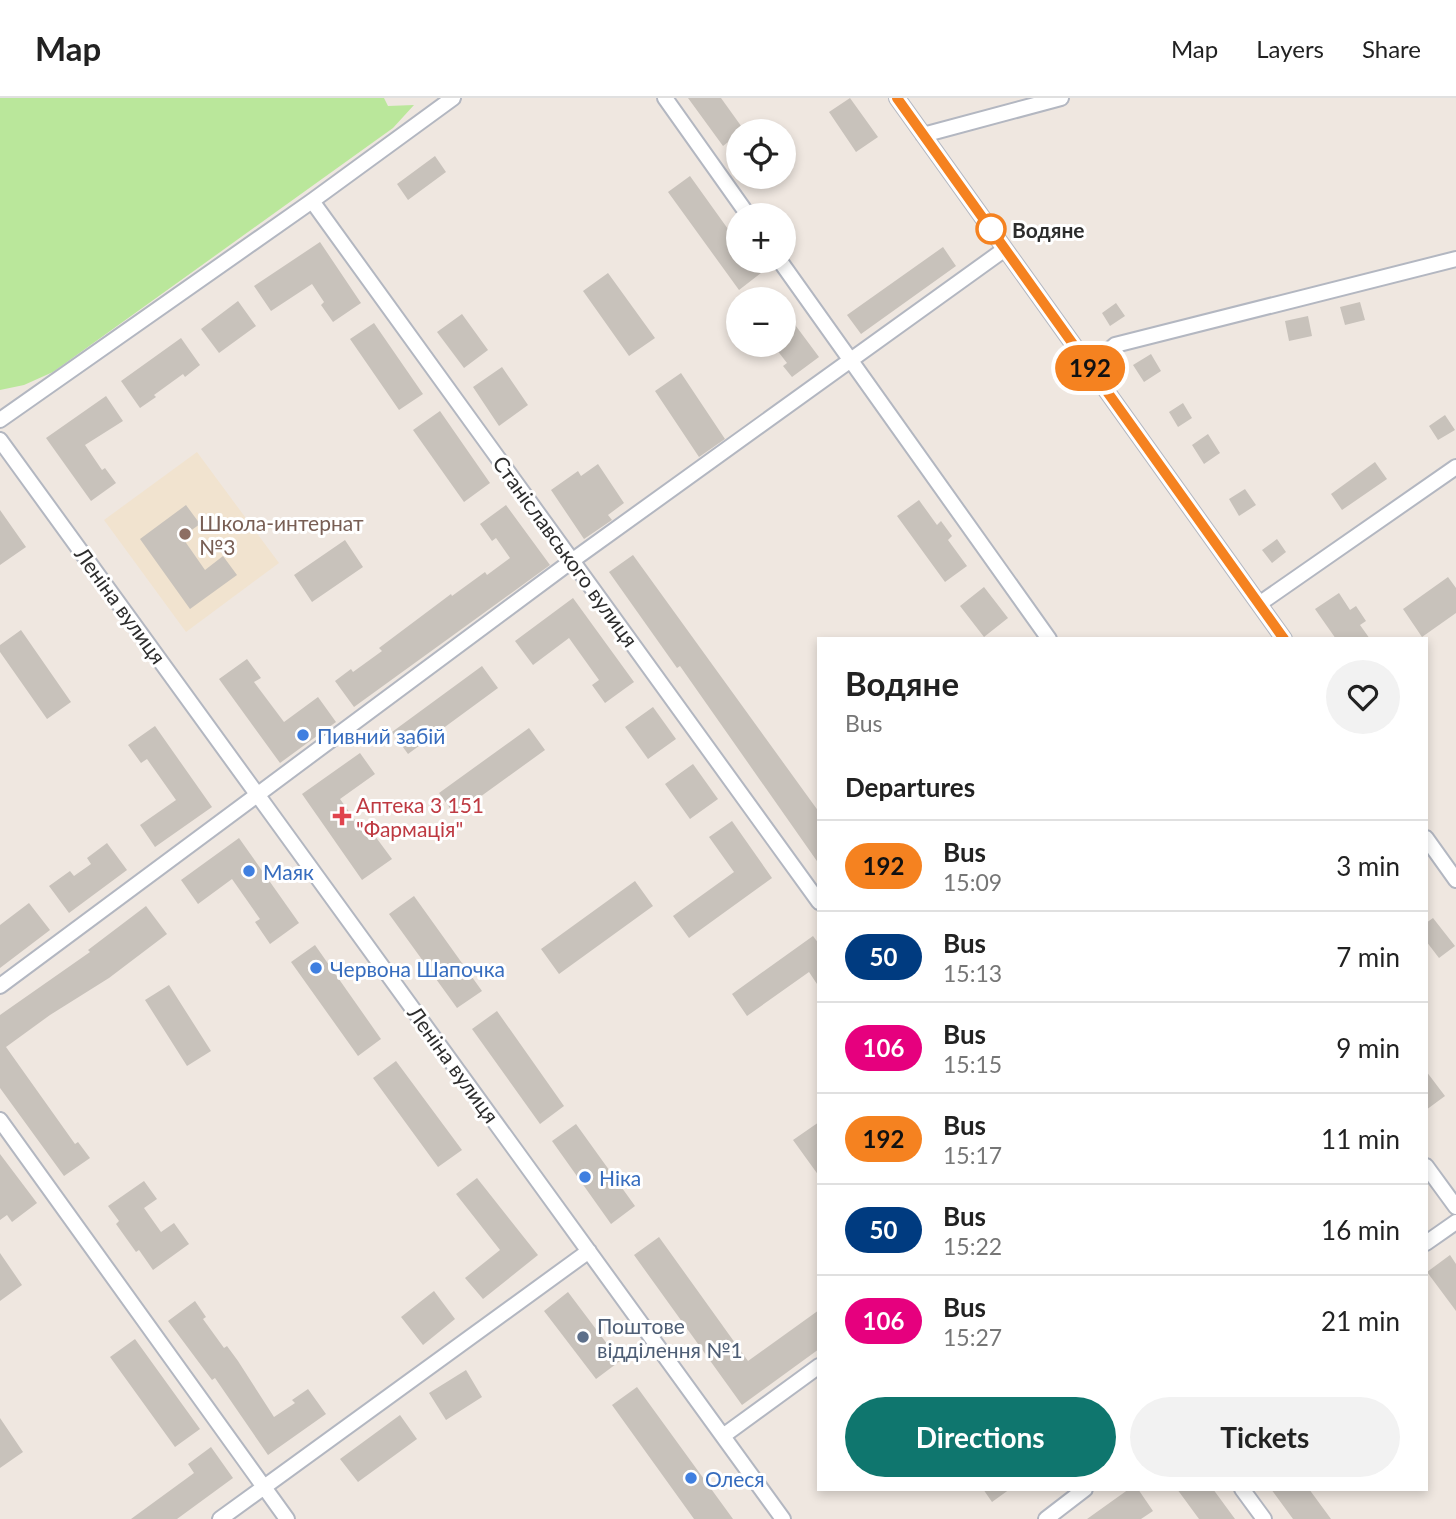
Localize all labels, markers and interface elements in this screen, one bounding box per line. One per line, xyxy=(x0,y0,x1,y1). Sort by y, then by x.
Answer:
text: Map xyxy=(35,28,101,68)
text: Map xyxy=(1171,34,1218,63)
text: Layers xyxy=(1256,34,1324,63)
text: Share xyxy=(1362,34,1421,63)
map controls xyxy=(726,119,796,357)
button: locate xyxy=(726,119,796,189)
button: + xyxy=(726,203,796,273)
marker: Водяне xyxy=(976,214,1006,244)
place label: Водяне xyxy=(1012,217,1085,242)
button: − xyxy=(726,287,796,357)
line badge: 192 xyxy=(1050,345,1130,391)
text: 192 xyxy=(1069,353,1111,382)
street label: Станіславського вулиця xyxy=(488,451,644,651)
place label: Школа-интернат №3 xyxy=(199,510,364,559)
marker: Школа-интернат №3 xyxy=(177,526,193,542)
street label: Леніна вулиця xyxy=(70,541,172,668)
button: heart xyxy=(1326,660,1400,734)
text: Водяне xyxy=(845,663,959,703)
text: Bus xyxy=(845,709,882,737)
place label: Пивний забій xyxy=(317,723,445,748)
marker: Пивний забій xyxy=(295,727,311,743)
text: Departures xyxy=(845,771,975,803)
place label: Аптека 3 151 "Фармація" xyxy=(356,792,484,841)
marker: Аптека 3 151 "Фармація" xyxy=(334,808,350,824)
text: Bus xyxy=(943,836,986,868)
text: 3 min xyxy=(1336,850,1400,882)
text: 192 xyxy=(863,851,904,880)
place label: Маяк xyxy=(263,859,314,884)
marker: Маяк xyxy=(241,863,257,879)
text: 15:09 xyxy=(943,868,1002,896)
text: Bus xyxy=(943,927,986,959)
text: 7 min xyxy=(1336,941,1400,973)
text: 50 xyxy=(870,942,897,971)
place label: Червона Шапочка xyxy=(330,956,505,981)
text: 15:13 xyxy=(943,959,1002,987)
marker: Червона Шапочка xyxy=(308,960,324,976)
street label: Леніна вулиця xyxy=(403,1000,505,1127)
text: Bus xyxy=(943,1018,986,1050)
text: 9 min xyxy=(1336,1032,1400,1064)
text: 106 xyxy=(863,1033,904,1062)
text: 15:15 xyxy=(943,1050,1002,1078)
text: Bus xyxy=(943,1109,986,1141)
text: 11 min xyxy=(1321,1123,1400,1155)
text: 192 xyxy=(863,1124,904,1153)
text: 15:17 xyxy=(943,1141,1002,1169)
place label: Ніка xyxy=(599,1165,641,1190)
marker: Ніка xyxy=(577,1169,593,1185)
text: Bus xyxy=(943,1200,986,1232)
text: 16 min xyxy=(1321,1214,1400,1246)
text: 50 xyxy=(870,1215,897,1244)
text: 15:22 xyxy=(943,1232,1002,1260)
text: Bus xyxy=(943,1291,986,1323)
text: 21 min xyxy=(1321,1305,1400,1337)
text: 106 xyxy=(863,1306,904,1335)
place label: Поштове відділення №1 xyxy=(597,1313,743,1362)
text: 15:27 xyxy=(943,1323,1002,1351)
marker: Поштове відділення №1 xyxy=(575,1329,591,1345)
button: Directions xyxy=(845,1397,1116,1477)
button: Tickets xyxy=(1130,1397,1400,1477)
place label: Олеся xyxy=(705,1466,765,1491)
marker: Олеся xyxy=(683,1470,699,1486)

